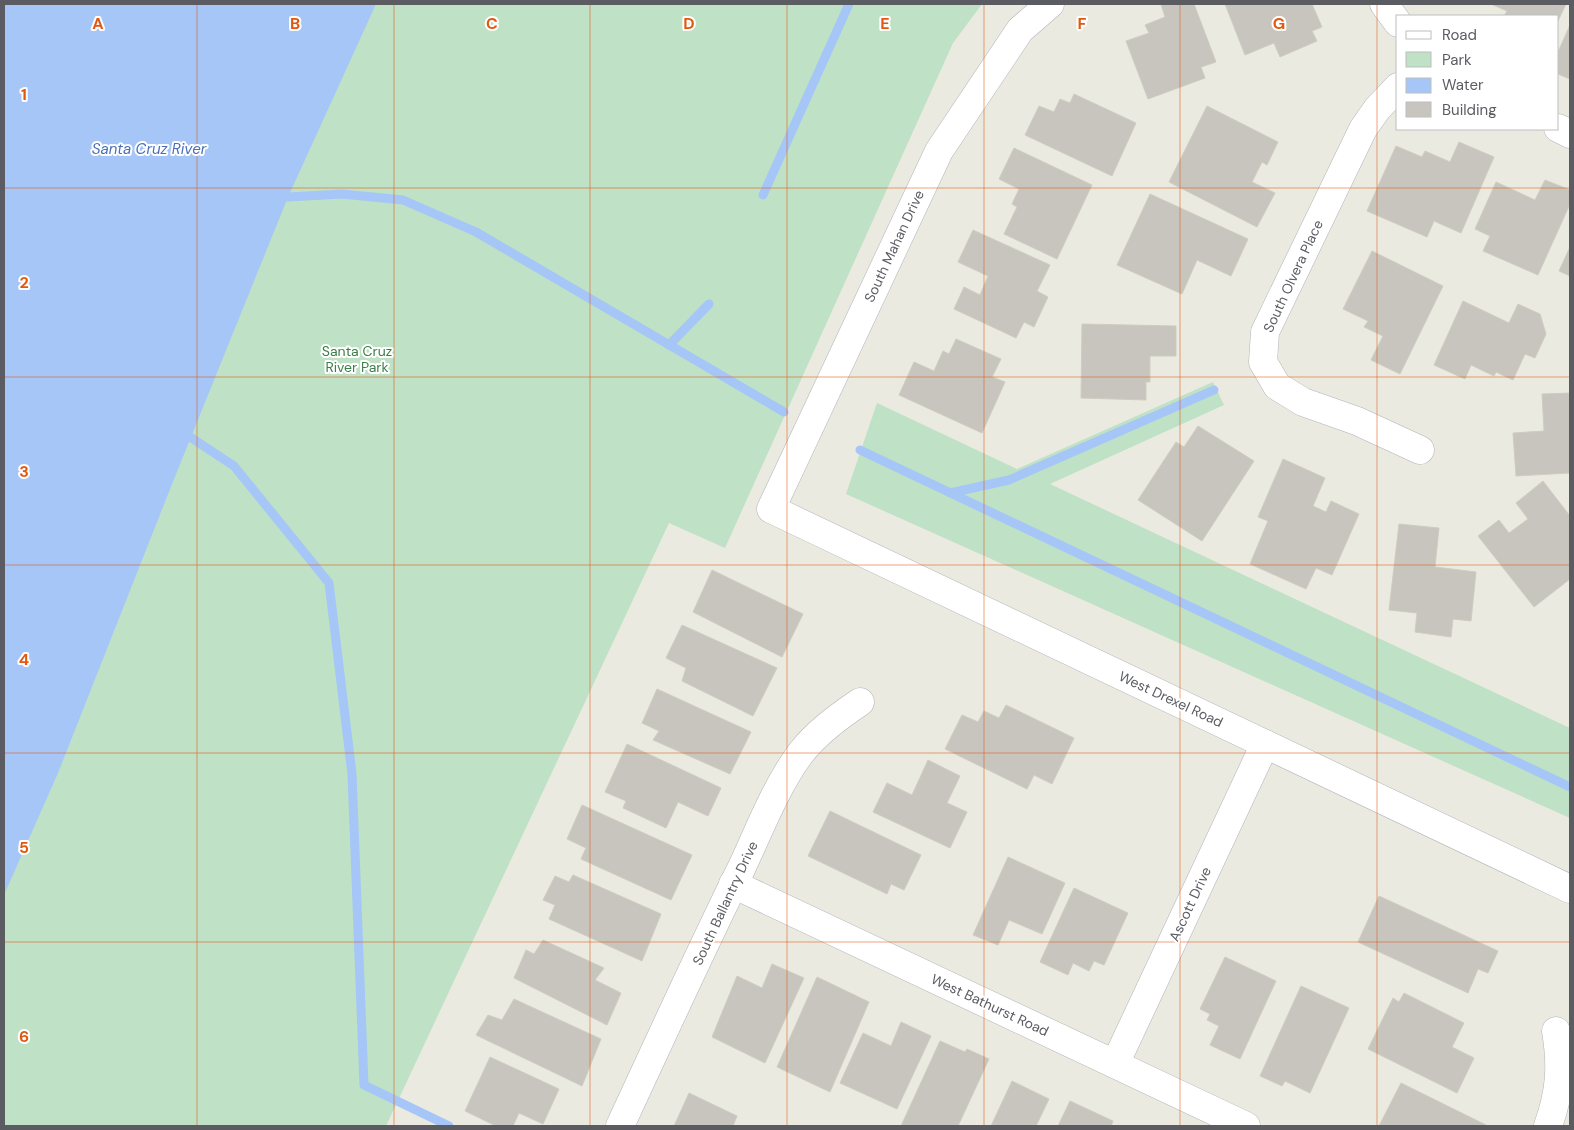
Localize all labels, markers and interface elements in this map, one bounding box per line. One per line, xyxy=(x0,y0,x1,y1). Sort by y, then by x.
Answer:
text: A xyxy=(92,13,104,34)
text: B xyxy=(290,13,300,34)
text: C xyxy=(486,13,498,34)
text: D xyxy=(683,13,695,34)
text: E xyxy=(880,13,890,34)
text: F xyxy=(1078,13,1087,34)
text: G xyxy=(1273,13,1285,34)
legend xyxy=(1396,15,1559,130)
text: Road xyxy=(1442,25,1477,45)
text: Park xyxy=(1442,50,1472,70)
text: Water xyxy=(1442,75,1484,95)
text: 1 xyxy=(21,84,27,105)
text: Building xyxy=(1442,100,1497,120)
water label: Santa Cruz River xyxy=(92,139,207,159)
street label: South Mahan Drive xyxy=(860,187,928,305)
street label: South Olvera Place xyxy=(1259,217,1327,335)
text: 2 xyxy=(19,272,29,293)
park label: Santa Cruz River Park xyxy=(322,342,392,376)
text: 3 xyxy=(19,461,29,482)
text: 4 xyxy=(19,649,29,670)
street label: West Drexel Road xyxy=(1116,667,1226,731)
text: 5 xyxy=(19,837,29,858)
street label: South Ballantry Drive xyxy=(688,838,762,968)
street label: Ascott Drive xyxy=(1165,864,1215,944)
street label: West Bathurst Road xyxy=(928,970,1052,1040)
text: 6 xyxy=(19,1026,29,1047)

